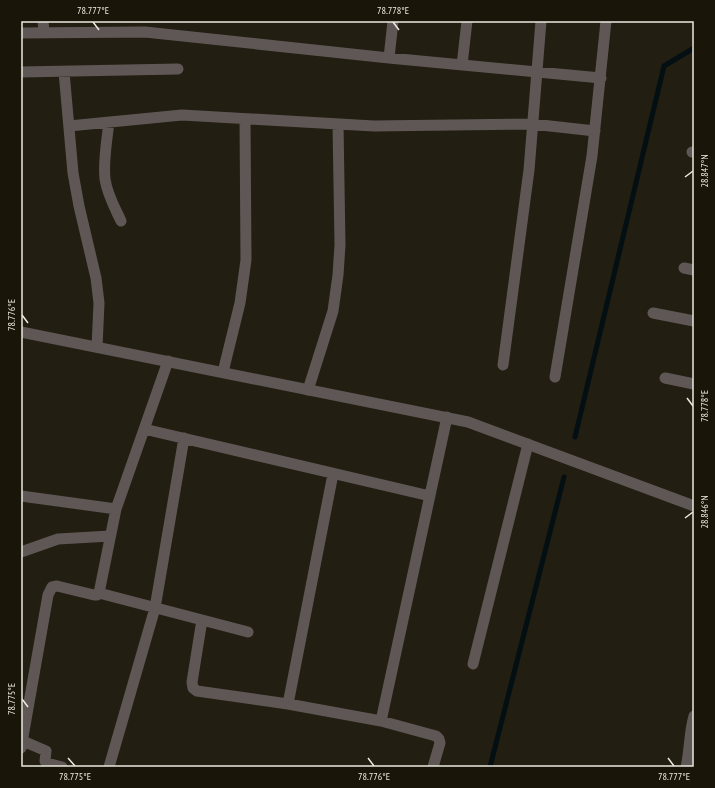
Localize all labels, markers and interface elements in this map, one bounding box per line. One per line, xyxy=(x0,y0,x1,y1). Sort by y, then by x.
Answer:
text: 78.777°E xyxy=(77,4,109,17)
text: 78.778°E xyxy=(377,4,409,17)
text: 28.847°N xyxy=(698,154,711,188)
text: 78.776°E xyxy=(5,299,18,331)
text: 78.778°E xyxy=(698,390,711,422)
text: 28.846°N xyxy=(698,495,711,529)
text: 78.775°E xyxy=(5,683,18,715)
text: 78.775°E xyxy=(59,770,91,783)
text: 78.776°E xyxy=(358,770,390,783)
text: 78.777°E xyxy=(658,770,690,783)

